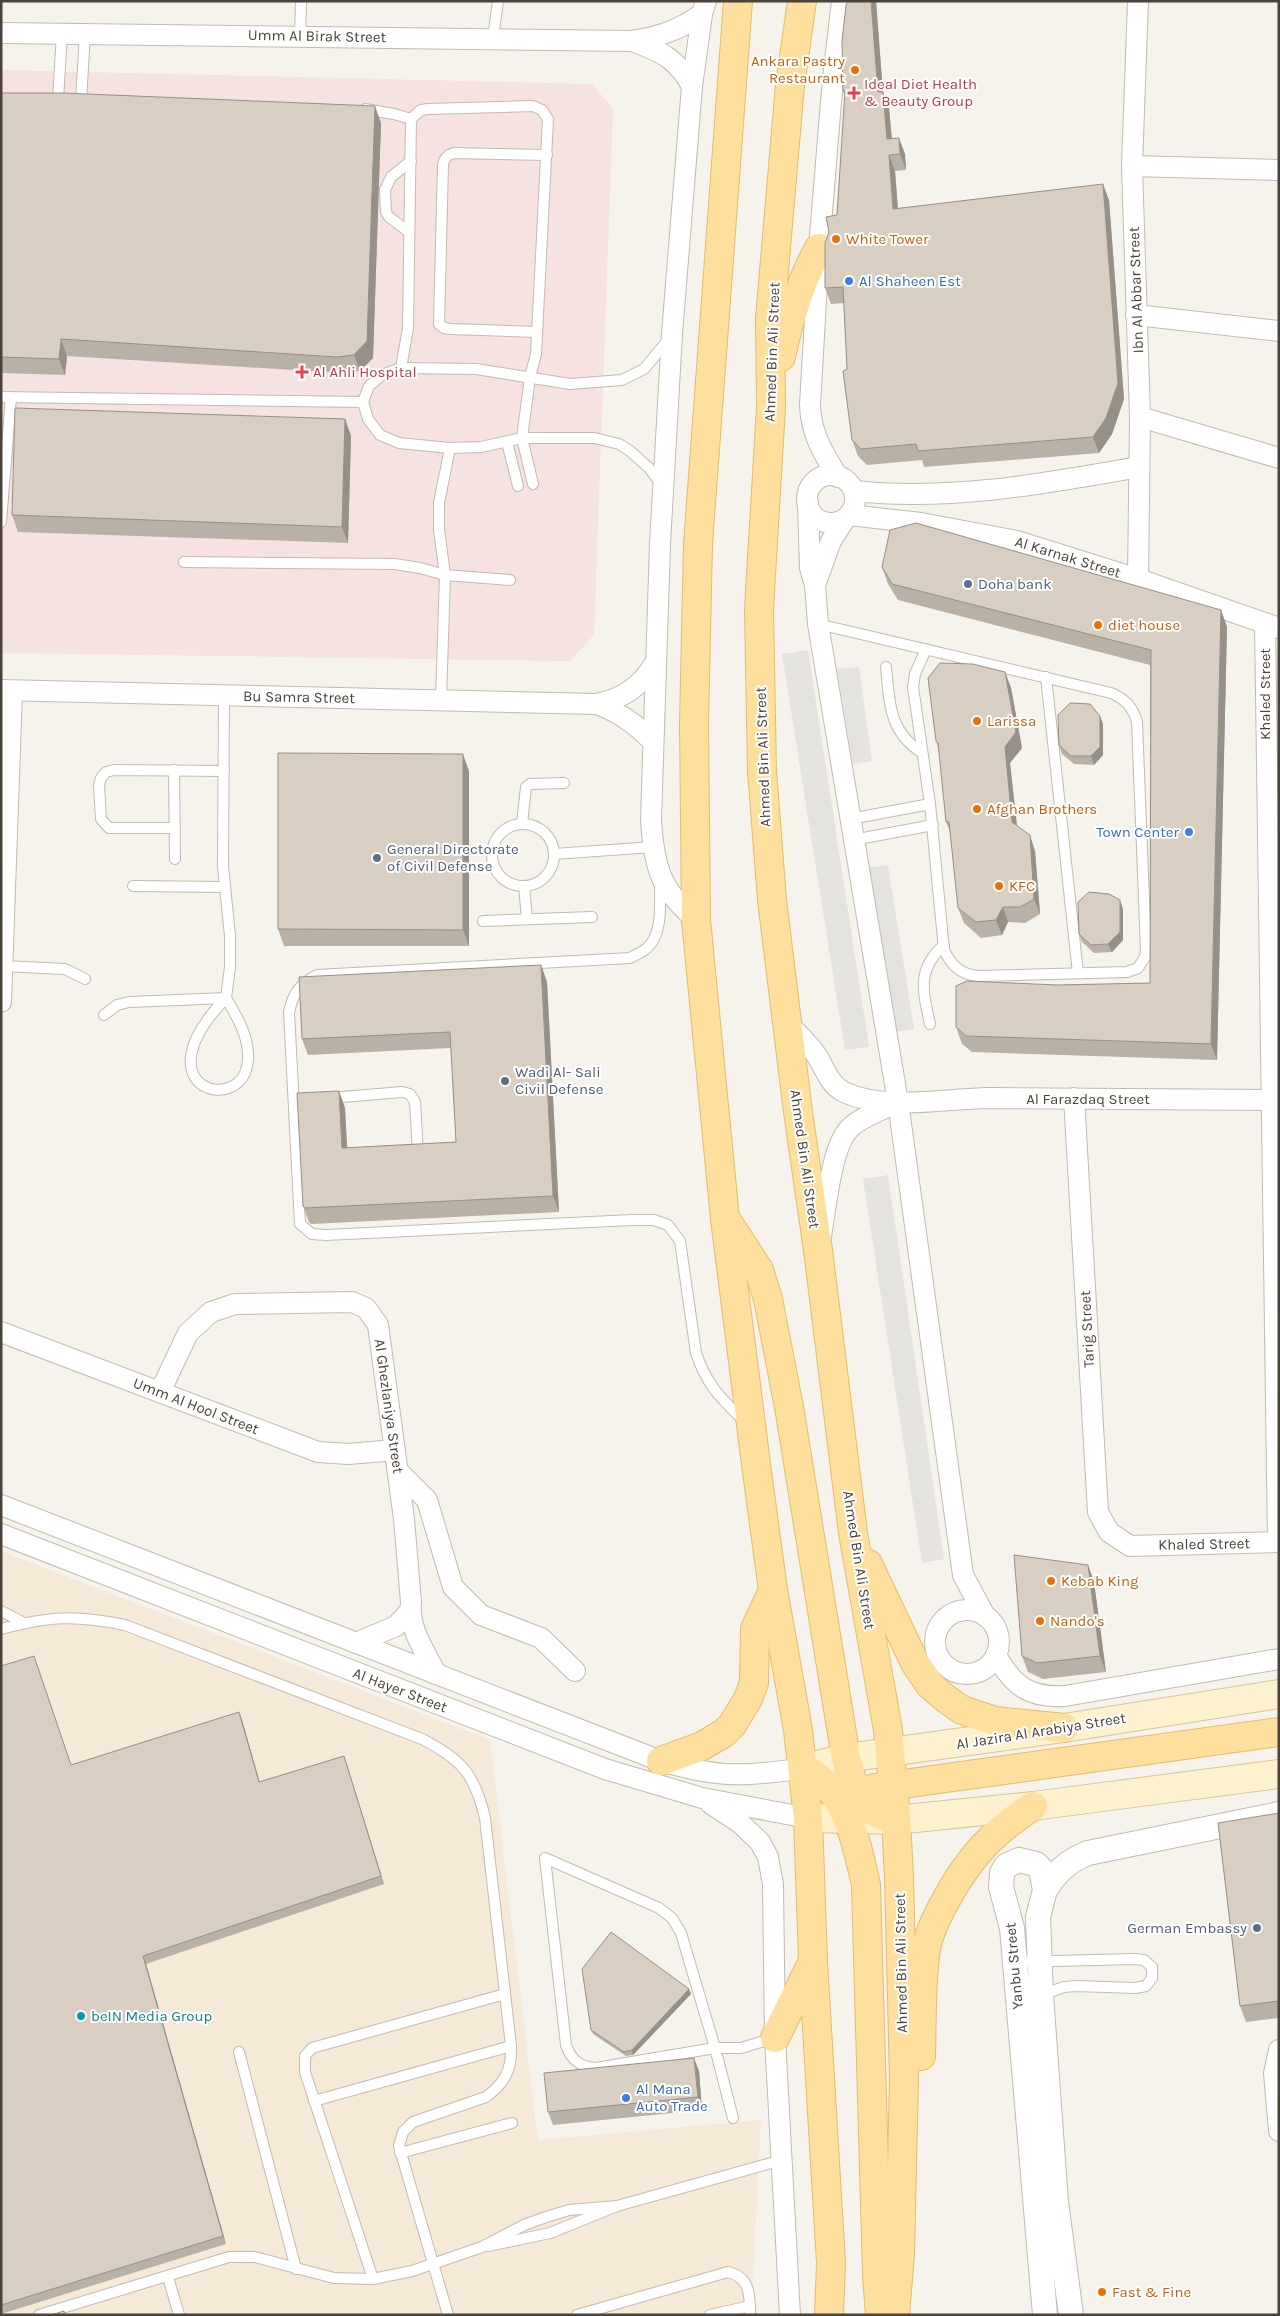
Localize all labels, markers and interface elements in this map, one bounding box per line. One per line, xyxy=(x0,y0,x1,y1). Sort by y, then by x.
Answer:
street label: Umm Al Birak Street xyxy=(248,26,387,46)
place label: Ankara Pastry Restaurant xyxy=(751,52,845,87)
marker: Ankara Pastry Restaurant xyxy=(849,64,861,76)
place label: Ideal Diet Health & Beauty Group xyxy=(864,75,977,110)
marker: Ideal Diet Health & Beauty Group xyxy=(848,87,860,99)
street label: Ibn Al Abbar Street xyxy=(1125,226,1147,354)
place label: White Tower xyxy=(846,230,929,248)
marker: White Tower xyxy=(830,233,842,245)
place label: Al Shaheen Est xyxy=(859,272,961,290)
marker: Al Shaheen Est xyxy=(843,275,855,287)
street label: Ahmed Bin Ali Street xyxy=(761,281,783,422)
place label: Al Ahli Hospital xyxy=(313,363,417,381)
marker: Al Ahli Hospital xyxy=(295,365,309,379)
street label: Al Karnak Street xyxy=(1013,532,1123,582)
place label: Doha bank xyxy=(978,575,1052,593)
marker: Doha bank xyxy=(962,578,974,590)
place label: diet house xyxy=(1108,616,1180,634)
marker: diet house xyxy=(1092,619,1104,631)
street label: Khaled Street xyxy=(1256,648,1274,740)
street label: Ahmed Bin Ali Street xyxy=(752,686,774,827)
street label: Bu Samra Street xyxy=(243,687,355,707)
place label: Larissa xyxy=(987,712,1036,730)
marker: Larissa xyxy=(971,715,983,727)
place label: Afghan Brothers xyxy=(987,800,1097,818)
marker: Afghan Brothers xyxy=(971,803,983,815)
place label: Town Center xyxy=(1096,823,1180,841)
marker: Town Center xyxy=(1183,826,1195,838)
place label: General Directorate of Civil Defense xyxy=(387,840,519,875)
marker: General Directorate of Civil Defense xyxy=(371,852,383,864)
place label: KFC xyxy=(1009,877,1035,895)
marker: KFC xyxy=(993,880,1005,892)
place label: Wadi Al- Sali Civil Defense xyxy=(515,1063,604,1098)
marker: Wadi Al- Sali Civil Defense xyxy=(499,1075,511,1087)
street label: Ahmed Bin Ali Street xyxy=(786,1088,824,1230)
street label: Al Farazdaq Street xyxy=(1026,1090,1150,1108)
street label: Tarig Street xyxy=(1076,1289,1098,1368)
street label: Al Ghezlaniya Street xyxy=(371,1337,407,1475)
street label: Umm Al Hool Street xyxy=(131,1374,262,1438)
street label: Ahmed Bin Ali Street xyxy=(839,1489,879,1631)
street label: Khaled Street xyxy=(1158,1534,1250,1554)
place label: Kebab King xyxy=(1061,1572,1139,1590)
marker: Kebab King xyxy=(1045,1575,1057,1587)
place label: Nando's xyxy=(1050,1612,1105,1630)
marker: Nando's xyxy=(1034,1615,1046,1627)
street label: Al Hayer Street xyxy=(350,1664,450,1716)
street label: Al Jazira Al Arabiya Street xyxy=(955,1709,1127,1753)
street label: Ahmed Bin Ali Street xyxy=(891,1892,911,2033)
place label: German Embassy xyxy=(1127,1919,1247,1937)
street label: Yanbu Street xyxy=(1001,1921,1027,2010)
marker: German Embassy xyxy=(1251,1922,1263,1934)
place label: beIN Media Group xyxy=(91,2007,212,2025)
marker: beIN Media Group xyxy=(75,2010,87,2022)
place label: Al Mana Auto Trade xyxy=(636,2080,708,2115)
marker: Al Mana Auto Trade xyxy=(620,2092,632,2104)
place label: Fast & Fine xyxy=(1112,2283,1191,2301)
marker: Fast & Fine xyxy=(1096,2286,1108,2298)

